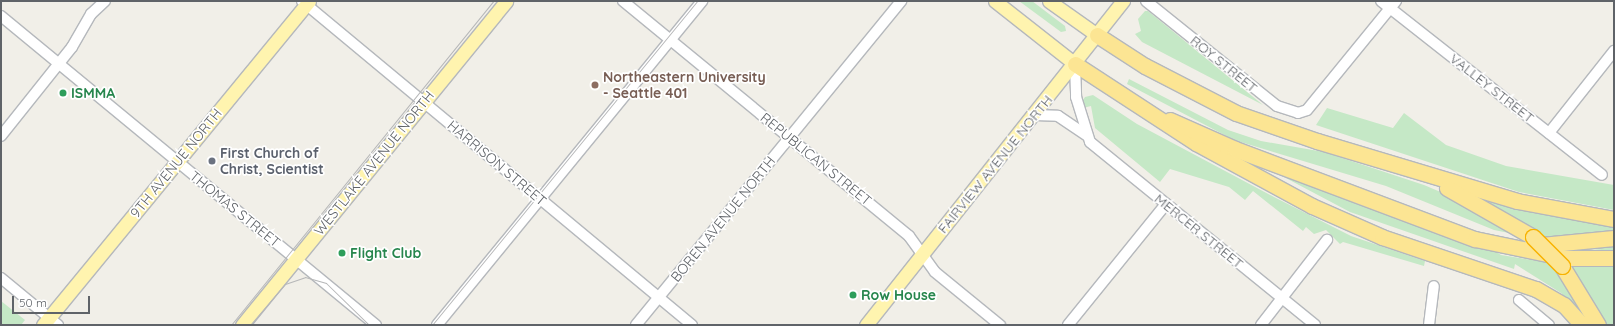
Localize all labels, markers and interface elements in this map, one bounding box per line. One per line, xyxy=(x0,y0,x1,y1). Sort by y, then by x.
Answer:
street label: ROY STREET xyxy=(1187,32,1261,96)
street label: VALLEY STREET xyxy=(1446,50,1538,126)
place label: Northeastern University - Seattle 401 xyxy=(603,69,766,102)
marker: Northeastern University - Seattle 401 xyxy=(590,80,600,90)
place label: ISMMA xyxy=(71,85,115,101)
street label: WESTLAKE AVENUE NORTH xyxy=(310,87,438,239)
marker: ISMMA xyxy=(58,88,68,98)
street label: FAIRVIEW AVENUE NORTH xyxy=(934,92,1056,236)
street label: 9TH AVENUE NORTH xyxy=(127,105,225,221)
street label: REPUBLICAN STREET xyxy=(757,109,875,209)
street label: HARRISON STREET xyxy=(444,117,550,209)
place label: First Church of Christ, Scientist xyxy=(220,145,324,178)
street label: BOREN AVENUE NORTH xyxy=(667,153,779,285)
marker: First Church of Christ, Scientist xyxy=(207,156,217,166)
street label: THOMAS STREET xyxy=(186,167,284,251)
street label: MERCER STREET xyxy=(1151,190,1247,272)
place label: Flight Club xyxy=(350,245,421,261)
marker: Flight Club xyxy=(337,248,347,258)
place label: Row House xyxy=(861,287,936,303)
scale bar xyxy=(14,288,92,314)
marker: Row House xyxy=(848,290,858,300)
text: 50 m xyxy=(19,295,47,310)

